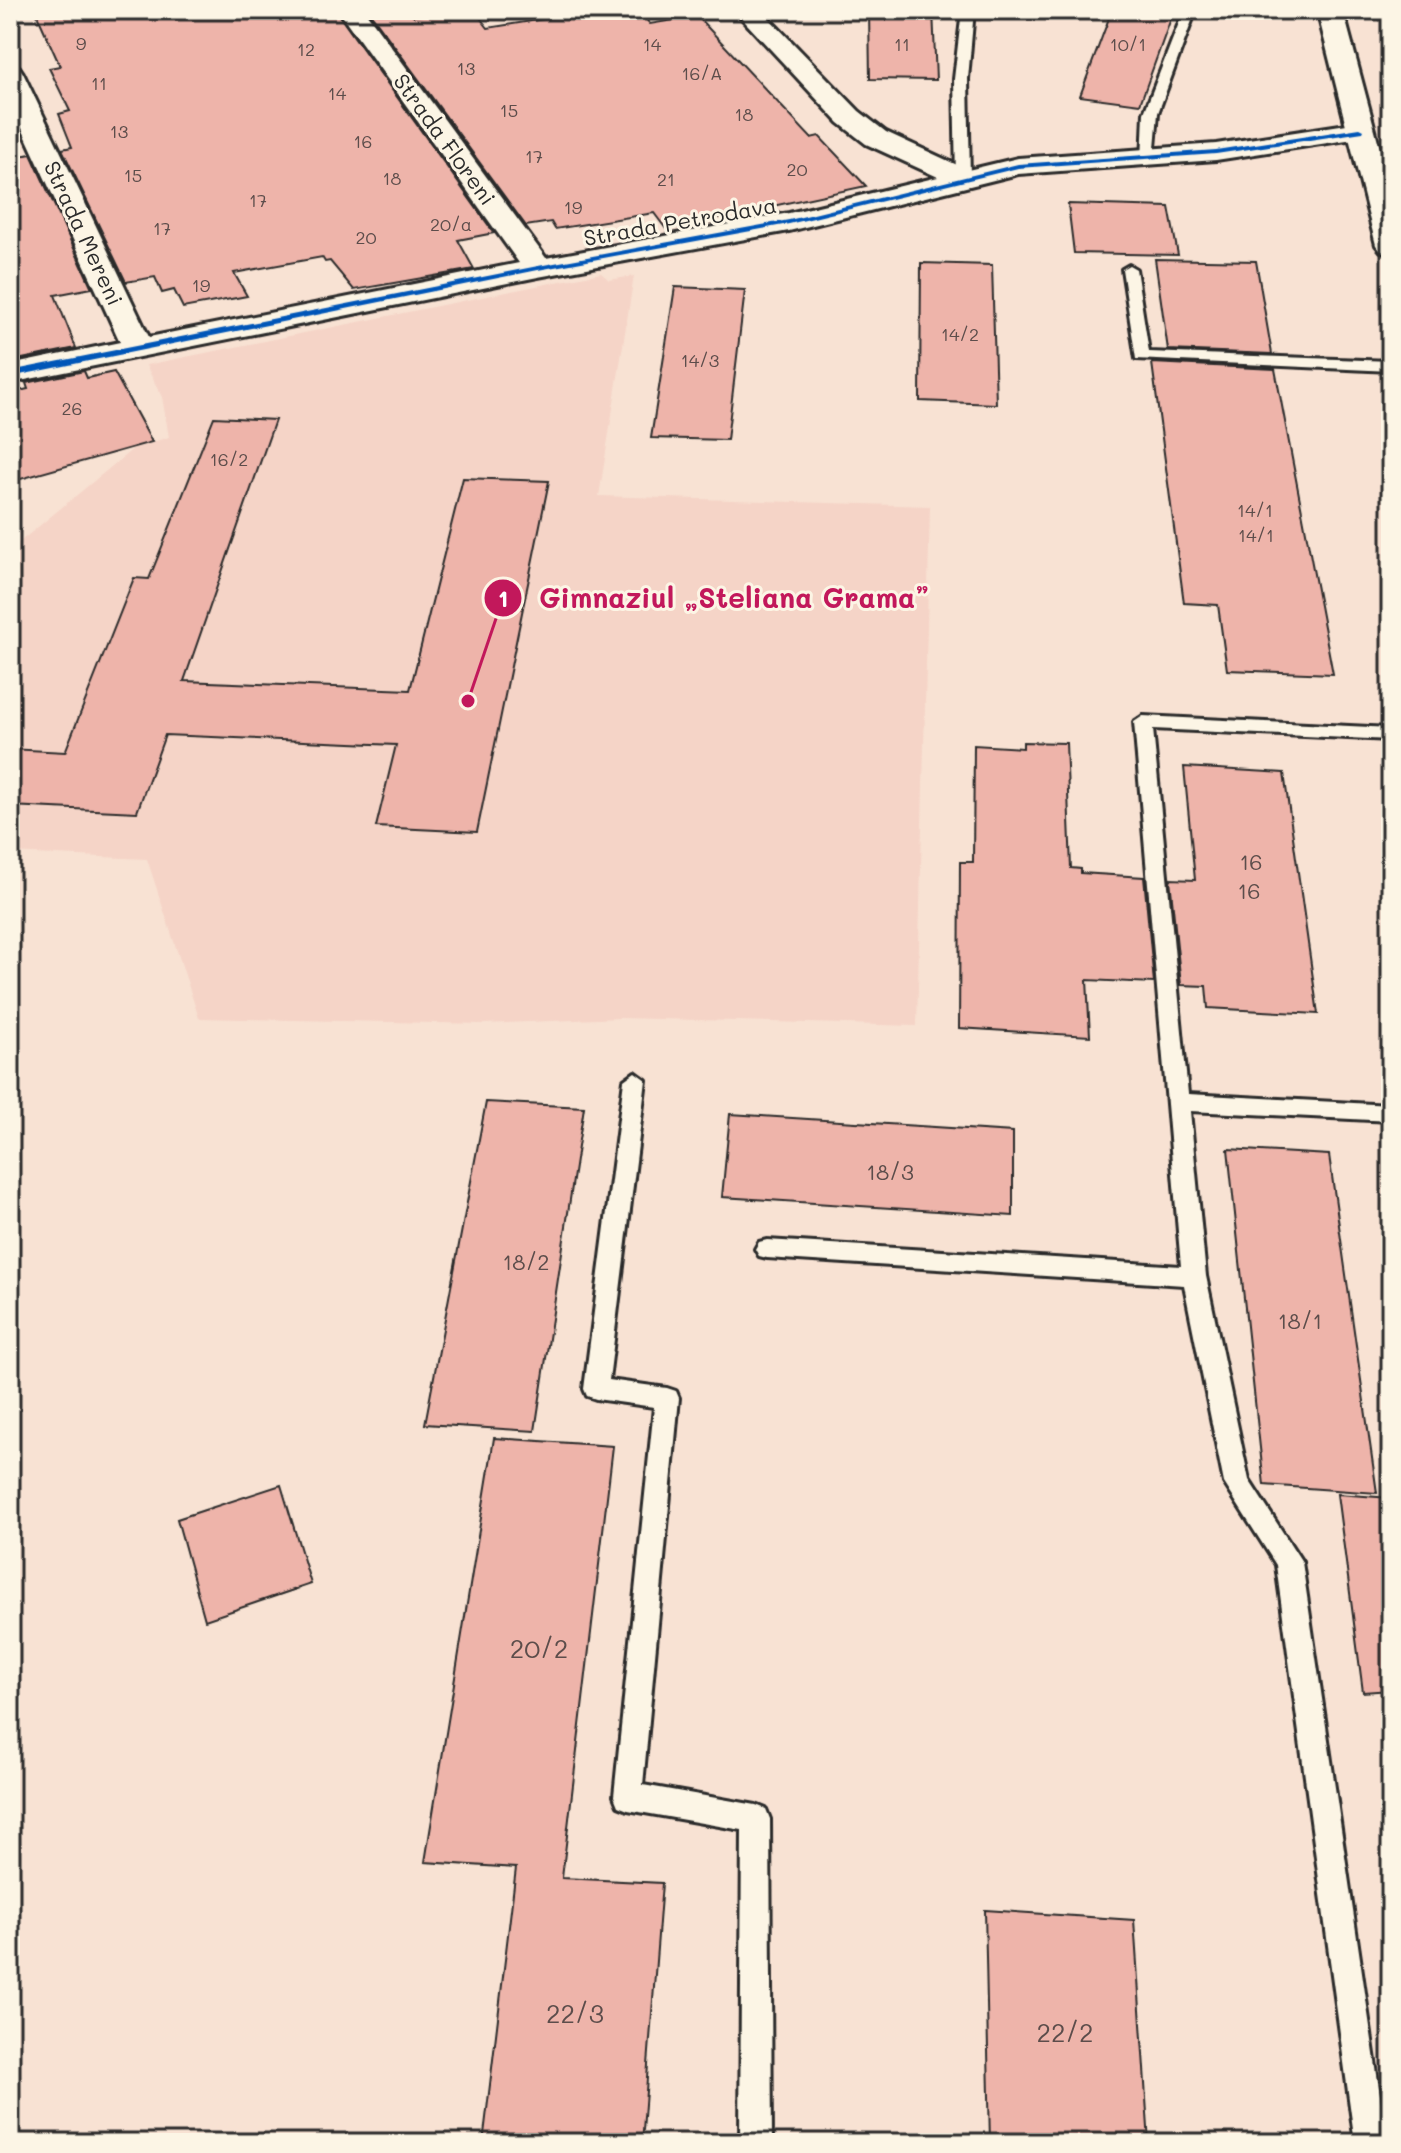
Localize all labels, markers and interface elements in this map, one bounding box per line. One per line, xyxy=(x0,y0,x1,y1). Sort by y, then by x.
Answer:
house number: 9 xyxy=(76,31,87,55)
house number: 14 xyxy=(643,32,662,56)
house number: 11 xyxy=(894,32,910,56)
house number: 10/1 xyxy=(1110,32,1146,56)
house number: 12 xyxy=(297,37,315,61)
house number: 13 xyxy=(457,56,475,80)
house number: 16/A xyxy=(682,61,722,85)
street label: Strada Floreni xyxy=(387,67,503,211)
house number: 11 xyxy=(91,71,107,95)
house number: 14 xyxy=(328,81,347,105)
house number: 15 xyxy=(500,98,518,122)
house number: 18 xyxy=(735,102,754,126)
house number: 13 xyxy=(110,119,128,143)
house number: 16 xyxy=(354,129,372,153)
house number: 17 xyxy=(525,144,543,168)
street label: Strada Mereni xyxy=(38,156,130,310)
house number: 20 xyxy=(786,157,808,181)
house number: 15 xyxy=(124,163,142,187)
house number: 18 xyxy=(383,166,402,190)
house number: 21 xyxy=(657,167,675,191)
house number: 17 xyxy=(249,188,267,212)
street label: Strada Petrodava xyxy=(581,190,779,252)
house number: 19 xyxy=(564,195,583,219)
house number: 20/a xyxy=(430,212,472,236)
house number: 17 xyxy=(153,216,171,240)
house number: 20 xyxy=(355,225,377,249)
house number: 19 xyxy=(192,273,211,297)
house number: 14/2 xyxy=(941,322,979,346)
house number: 14/3 xyxy=(681,348,719,372)
house number: 26 xyxy=(62,396,82,420)
house number: 16/2 xyxy=(210,447,248,471)
house number: 14/1 xyxy=(1237,498,1273,522)
house number: 14/1 xyxy=(1238,523,1274,547)
callout: Gimnaziul „Steliana Grama” xyxy=(483,572,945,624)
text: Gimnaziul „Steliana Grama” xyxy=(539,579,929,615)
text: 1 xyxy=(498,582,508,613)
house number: 16 xyxy=(1239,847,1263,876)
house number: 16 xyxy=(1237,876,1261,905)
house number: 18/3 xyxy=(866,1157,914,1186)
house number: 18/2 xyxy=(503,1247,549,1276)
house number: 18/1 xyxy=(1278,1306,1322,1335)
house number: 20/2 xyxy=(510,1631,568,1665)
house number: 22/3 xyxy=(546,1996,604,2030)
house number: 22/2 xyxy=(1036,2015,1094,2049)

